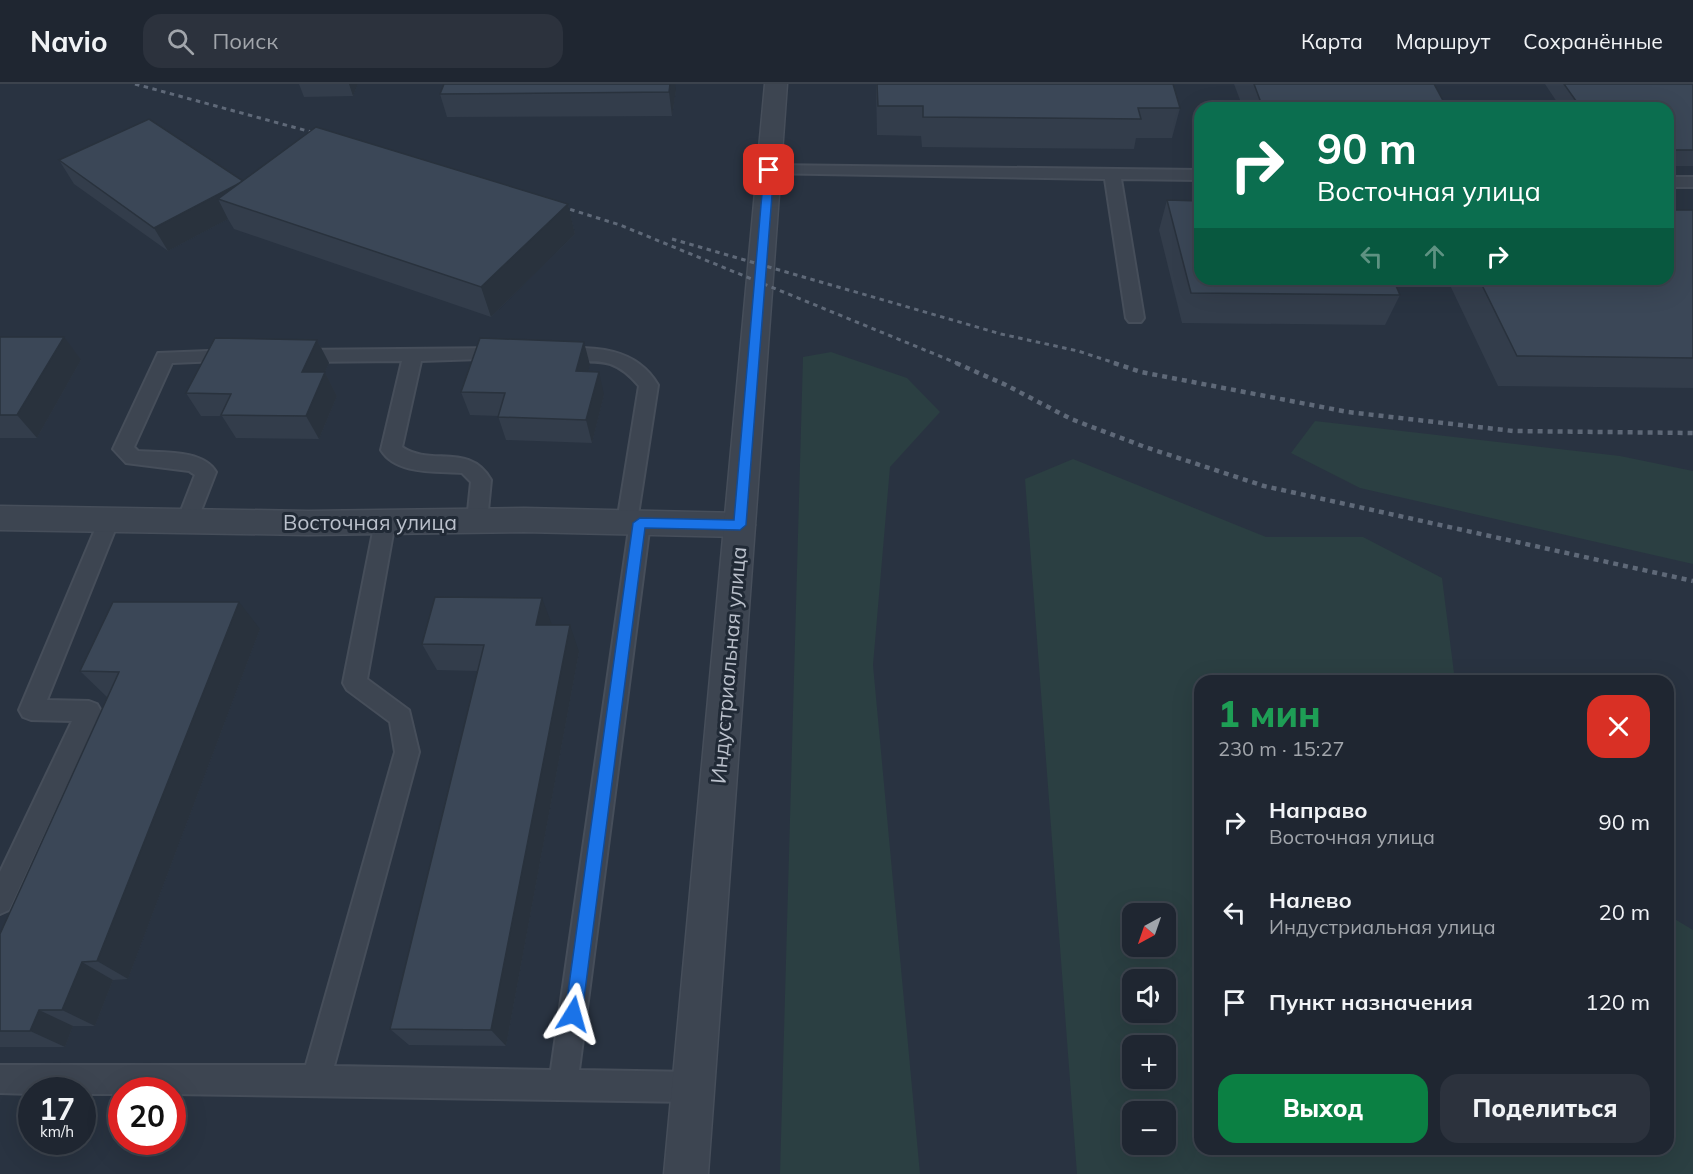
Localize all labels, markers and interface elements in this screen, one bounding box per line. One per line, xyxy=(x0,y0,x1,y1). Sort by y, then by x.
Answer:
search box xyxy=(143,14,563,68)
text: Navio xyxy=(30,24,107,59)
icon: search xyxy=(164,25,197,58)
text: Поиск xyxy=(212,27,278,55)
text: Карта xyxy=(1301,28,1363,54)
text: Маршрут xyxy=(1396,28,1490,54)
text: Сохранённые xyxy=(1523,28,1663,54)
text: 90 m xyxy=(1317,122,1417,175)
icon: right xyxy=(1218,126,1296,204)
pin xyxy=(743,144,794,195)
icon: arrive xyxy=(752,153,785,186)
text: Восточная улица xyxy=(1317,174,1541,208)
icon: left xyxy=(1355,240,1388,273)
icon: ahead xyxy=(1418,240,1451,273)
icon: right xyxy=(1481,240,1514,273)
street label: Восточная улица xyxy=(283,509,457,535)
street label: Индустриальная улица xyxy=(705,545,751,785)
text: 1 мин xyxy=(1218,691,1321,736)
button: close xyxy=(1587,695,1650,758)
text: 230 m · 15:27 xyxy=(1218,736,1344,761)
text: Направо xyxy=(1269,796,1367,824)
icon: right xyxy=(1218,806,1251,839)
text: 90 m xyxy=(1599,808,1650,836)
text: Восточная улица xyxy=(1269,824,1435,849)
text: Налево xyxy=(1269,886,1352,914)
icon: left xyxy=(1218,896,1251,929)
text: 20 m xyxy=(1599,898,1650,926)
north arrow xyxy=(1122,903,1176,957)
map controls xyxy=(1122,903,1176,1155)
text: Индустриальная улица xyxy=(1269,914,1496,939)
button: sound xyxy=(1122,969,1176,1023)
position arrow xyxy=(541,982,605,1046)
icon: arrive xyxy=(1218,986,1251,1019)
text: Пункт назначения xyxy=(1269,988,1473,1016)
text: 120 m xyxy=(1585,988,1650,1016)
button: + xyxy=(1122,1035,1176,1089)
button: Выход xyxy=(1218,1074,1428,1143)
button: Поделиться xyxy=(1440,1074,1650,1143)
speed limit sign: 20 xyxy=(108,1077,186,1155)
text: 17 xyxy=(39,1090,75,1128)
button: − xyxy=(1122,1101,1176,1155)
text: km/h xyxy=(40,1122,74,1141)

